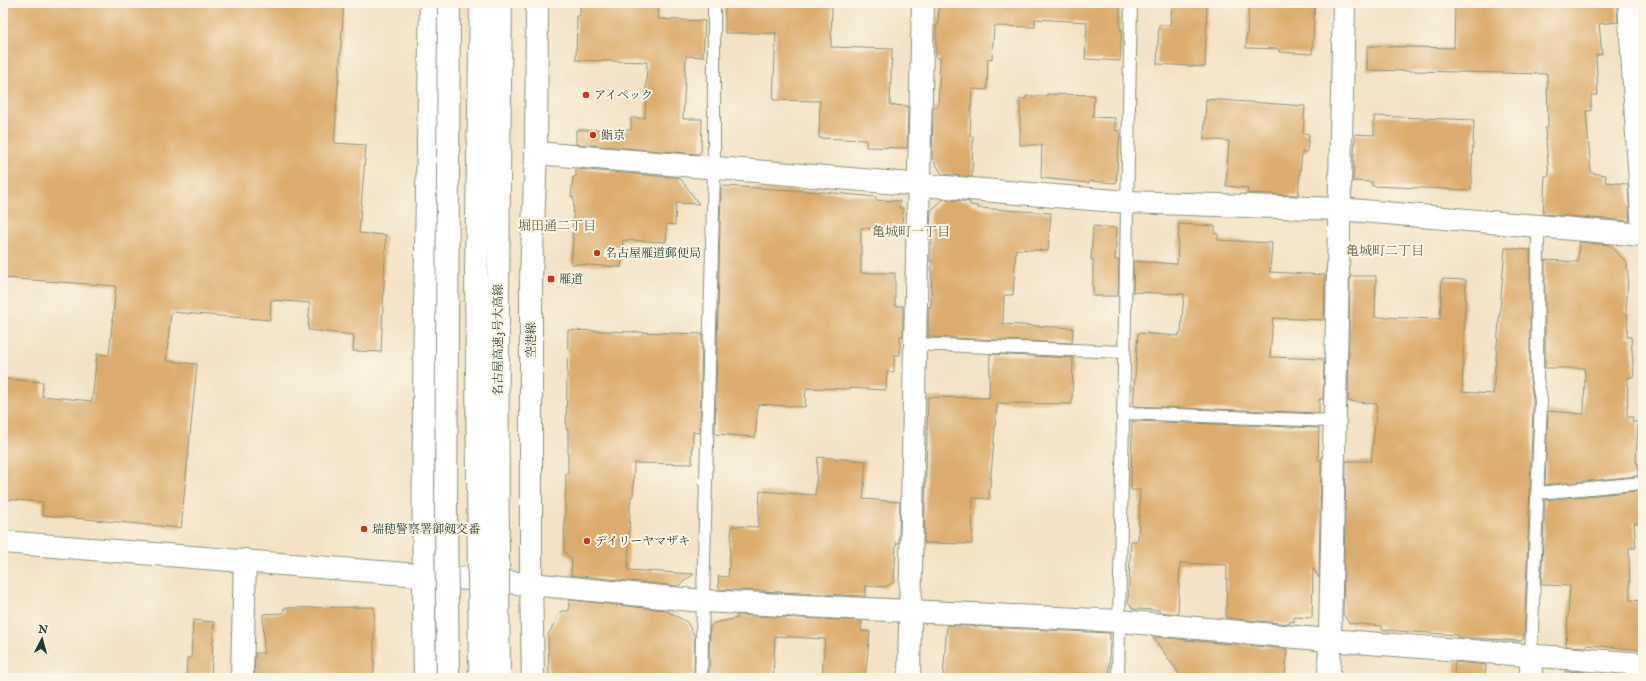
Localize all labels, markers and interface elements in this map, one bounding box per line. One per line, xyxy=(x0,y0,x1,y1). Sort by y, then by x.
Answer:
place label: アイペック xyxy=(594,88,653,103)
marker: アイペック xyxy=(581,90,591,100)
place label: 鮨京 xyxy=(601,128,625,143)
marker: 鮨京 xyxy=(588,130,598,140)
district label: 堀田通二丁目 xyxy=(518,218,596,235)
district label: 亀城町一丁目 xyxy=(872,224,950,241)
district label: 亀城町二丁目 xyxy=(1346,243,1424,260)
place label: 名古屋雁道郵便局 xyxy=(605,246,701,261)
marker: 名古屋雁道郵便局 xyxy=(592,248,602,258)
place label: 雁道 xyxy=(559,272,583,287)
marker: 雁道 xyxy=(546,274,556,284)
street label: 名古屋高速3号大高線 xyxy=(491,284,506,396)
street label: 空港線 xyxy=(524,322,539,358)
place label: 瑞穂警察署御剱交番 xyxy=(372,522,480,537)
marker: 瑞穂警察署御剱交番 xyxy=(359,524,369,534)
place label: デイリーヤマザキ xyxy=(595,534,690,549)
marker: デイリーヤマザキ xyxy=(582,536,592,546)
north arrow xyxy=(22,619,62,659)
text: N xyxy=(36,622,49,638)

